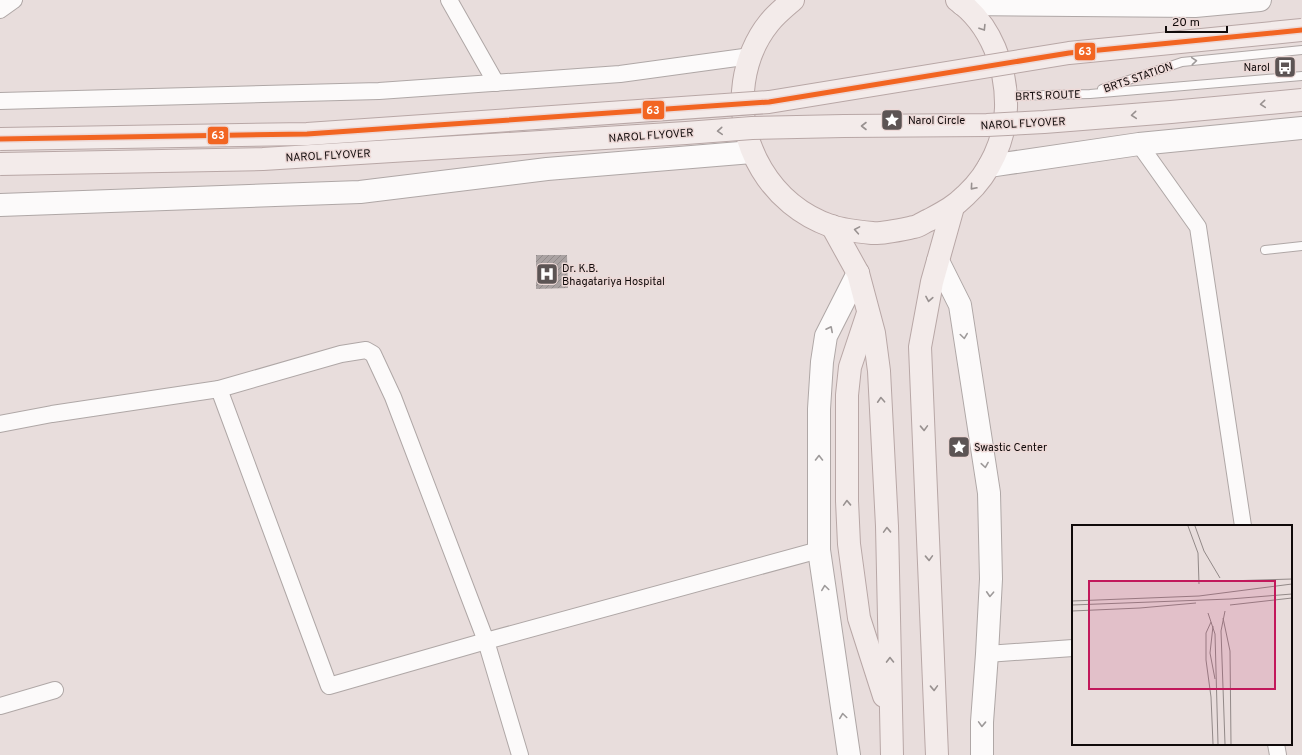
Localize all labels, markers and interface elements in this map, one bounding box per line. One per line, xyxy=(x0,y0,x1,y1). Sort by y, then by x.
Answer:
scale bar xyxy=(1166,8,1227,34)
text: 20 m xyxy=(1172,15,1200,31)
one-way arrow xyxy=(978,24,985,31)
line badge: 63 xyxy=(1074,42,1096,61)
text: 63 xyxy=(1078,45,1092,59)
bus stop icon: Narol xyxy=(1272,54,1298,80)
one-way arrow xyxy=(1191,56,1197,65)
street label: BRTS STATION xyxy=(1102,59,1175,96)
place label: Narol xyxy=(1244,61,1270,75)
street label: BRTS ROUTE xyxy=(1015,88,1081,104)
one-way arrow xyxy=(1260,99,1266,108)
line badge: 63 xyxy=(642,100,665,120)
text: 63 xyxy=(646,104,660,118)
place icon: Narol Circle xyxy=(879,107,905,133)
one-way arrow xyxy=(1131,111,1137,120)
place label: Narol Circle xyxy=(908,114,965,128)
street label: NAROL FLYOVER xyxy=(980,115,1066,133)
one-way arrow xyxy=(861,122,867,130)
line badge: 63 xyxy=(207,126,229,145)
street label: NAROL FLYOVER xyxy=(608,126,694,146)
one-way arrow xyxy=(717,126,723,135)
text: 63 xyxy=(211,129,225,143)
street label: NAROL FLYOVER xyxy=(285,147,371,165)
one-way arrow xyxy=(971,183,978,190)
one-way arrow xyxy=(854,226,860,235)
hospital icon: Dr. K.B. Bhagatariya Hospital xyxy=(534,261,560,287)
place label: Dr. K.B. Bhagatariya Hospital xyxy=(562,262,665,289)
one-way arrow xyxy=(926,296,934,302)
one-way arrow xyxy=(825,326,833,334)
one-way arrow xyxy=(959,333,968,339)
one-way arrow xyxy=(876,397,885,403)
one-way arrow xyxy=(919,425,928,431)
place icon: Swastic Center xyxy=(946,434,972,460)
place label: Swastic Center xyxy=(974,441,1048,455)
one-way arrow xyxy=(815,455,823,461)
one-way arrow xyxy=(980,462,989,468)
one-way arrow xyxy=(843,500,851,506)
inset map xyxy=(1072,525,1292,745)
one-way arrow xyxy=(883,527,892,533)
one-way arrow xyxy=(925,555,933,561)
one-way arrow xyxy=(821,585,830,591)
one-way arrow xyxy=(986,591,995,597)
one-way arrow xyxy=(886,657,894,663)
one-way arrow xyxy=(930,685,939,691)
one-way arrow xyxy=(839,713,848,719)
one-way arrow xyxy=(978,721,986,727)

